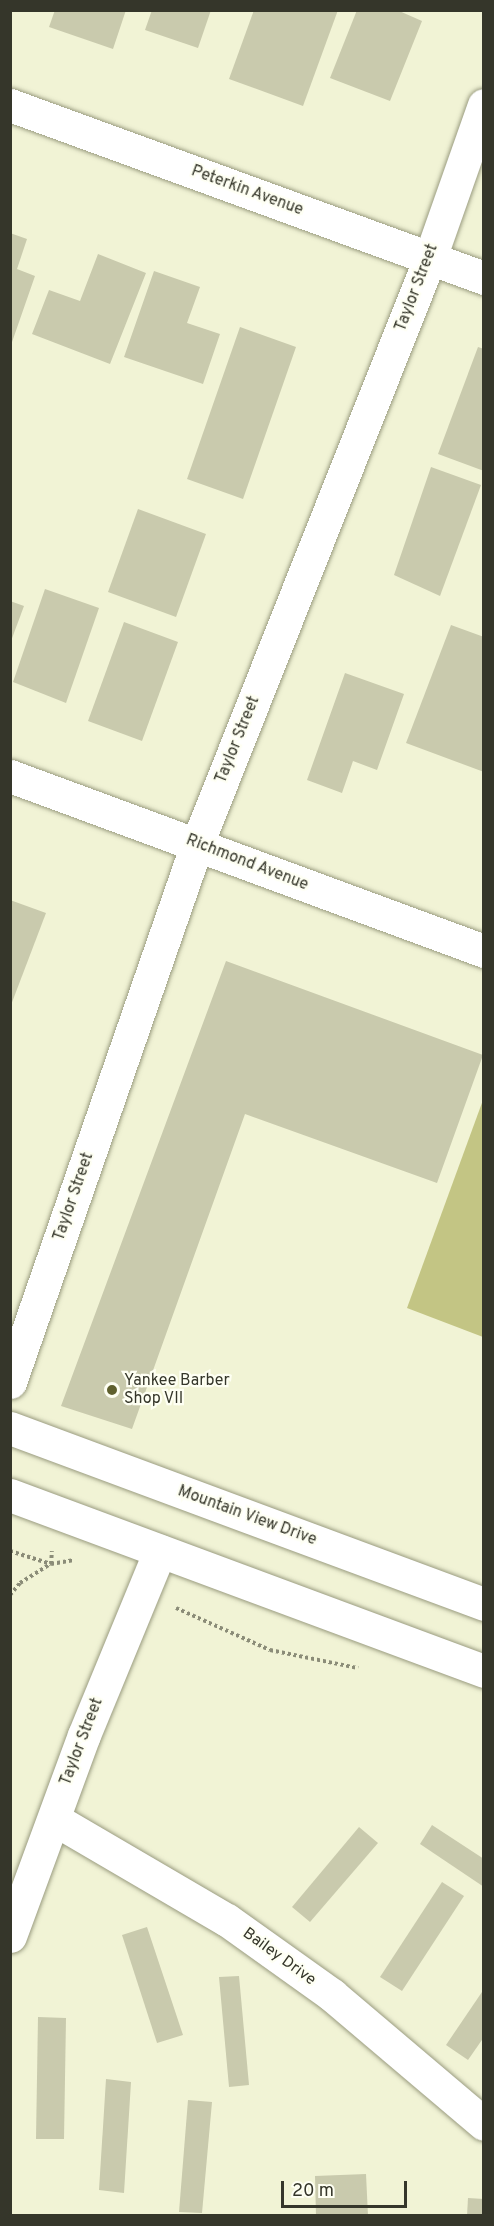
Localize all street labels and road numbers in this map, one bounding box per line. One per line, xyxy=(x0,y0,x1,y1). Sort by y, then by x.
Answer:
street label: Peterkin Avenue xyxy=(188,162,306,220)
street label: Taylor Street xyxy=(392,242,442,334)
street label: Taylor Street xyxy=(212,694,264,786)
street label: Richmond Avenue xyxy=(183,831,311,895)
street label: Taylor Street xyxy=(50,1150,98,1244)
street label: Mountain View Drive xyxy=(175,1482,319,1550)
street label: Taylor Street xyxy=(57,1696,107,1788)
street label: Bailey Drive xyxy=(239,1924,319,1990)

